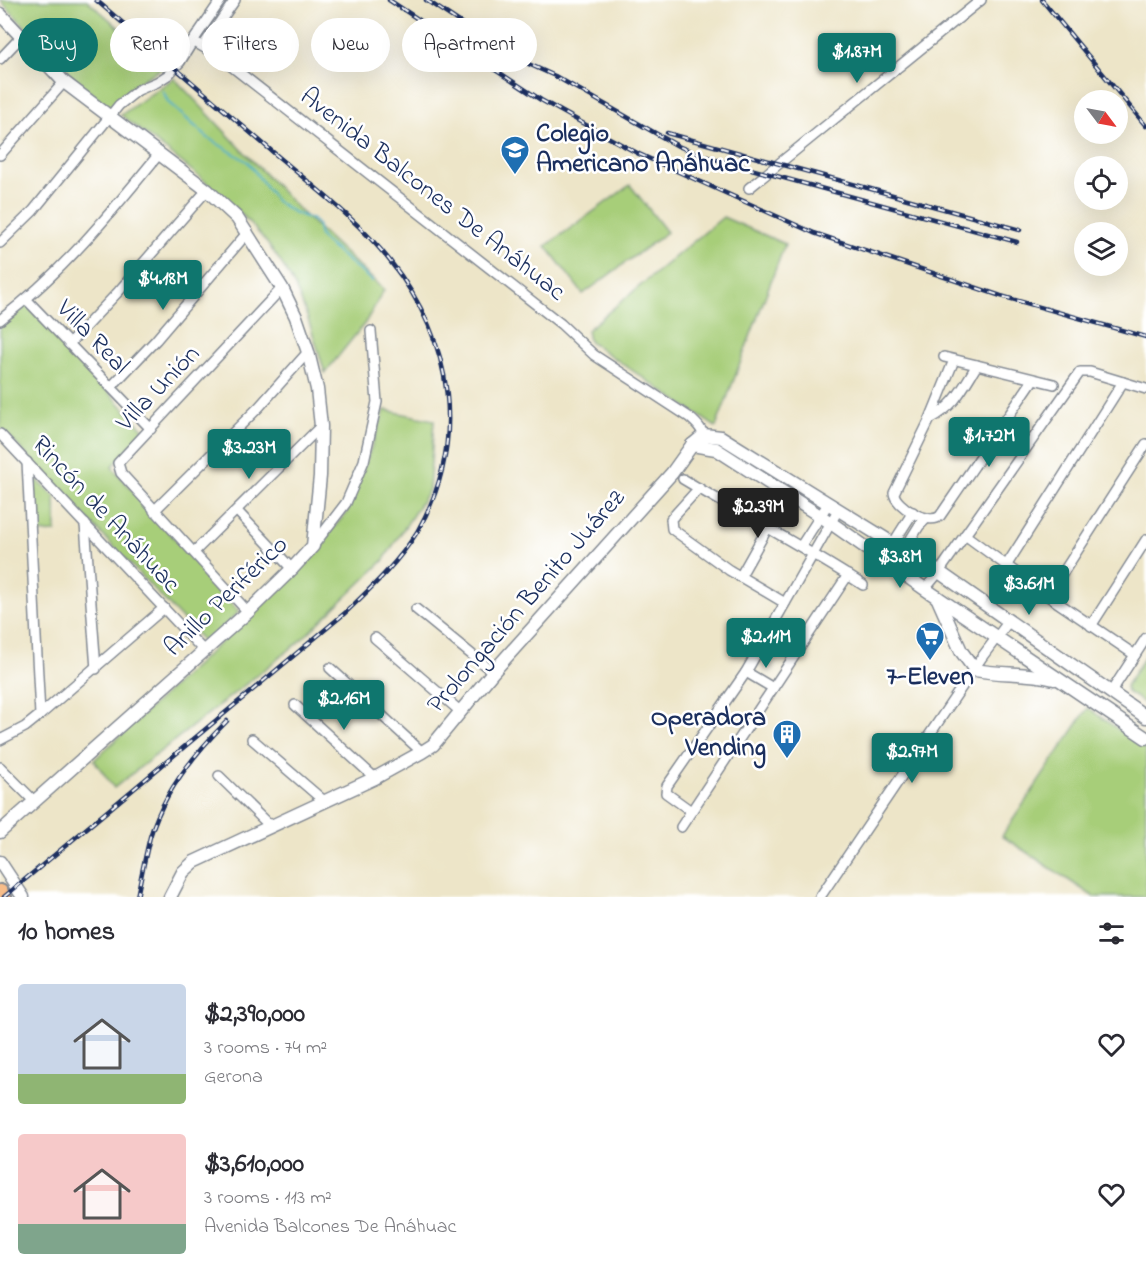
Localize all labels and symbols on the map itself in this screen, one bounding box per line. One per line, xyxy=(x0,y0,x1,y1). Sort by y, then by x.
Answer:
pin: $1.87M xyxy=(808,33,906,84)
street label: Avenida Balcones De Anáhuac xyxy=(291,79,573,311)
north arrow xyxy=(1074,90,1128,144)
place label: Colegio Americano Anáhuac xyxy=(536,116,751,184)
school or university icon: Colegio Americano Anáhuac xyxy=(499,134,531,176)
pin: $4.18M xyxy=(114,260,212,311)
street label: Villa Real xyxy=(46,291,138,384)
street label: Villa Unión xyxy=(107,337,210,442)
pin: $1.72M xyxy=(940,417,1038,468)
street label: Rincón de Anáhuac xyxy=(22,428,189,603)
pin: $3.23M xyxy=(200,429,298,480)
street label: Prolongación Benito Juárez xyxy=(419,481,635,723)
pin: $2.39M xyxy=(709,488,807,539)
street label: Anillo Periférico xyxy=(156,528,298,666)
pin: $3.8M xyxy=(858,538,942,589)
pin: $3.61M xyxy=(980,565,1078,616)
pin: $2.11M xyxy=(717,618,815,669)
supermarket icon: 7-Eleven xyxy=(914,620,946,662)
place label: 7-Eleven xyxy=(886,659,974,697)
pin: $2.16M xyxy=(295,680,393,731)
place label: Operadora Vending xyxy=(651,700,766,769)
building icon: Operadora Vending xyxy=(771,718,803,760)
pin: $2.97M xyxy=(863,733,961,784)

